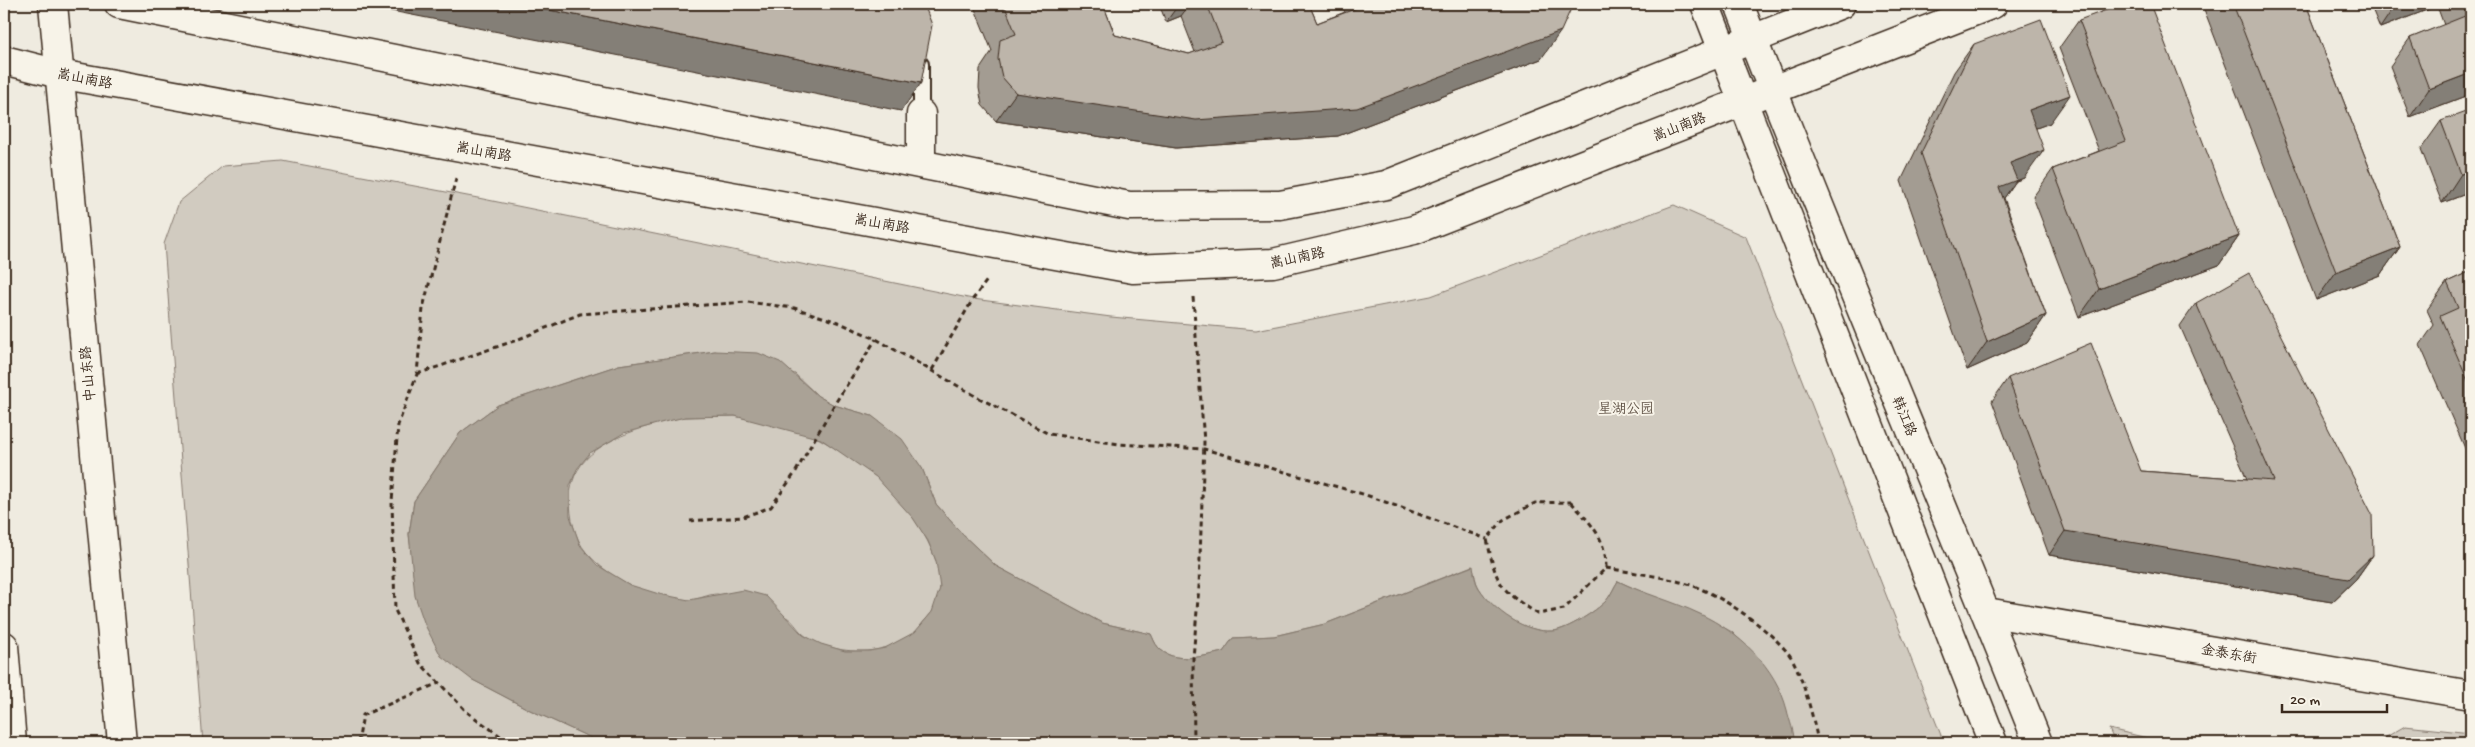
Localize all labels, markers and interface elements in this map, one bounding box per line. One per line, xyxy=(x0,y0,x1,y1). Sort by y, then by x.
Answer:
street label: 嵩山南路 xyxy=(55,66,114,94)
street label: 嵩山南路 xyxy=(1650,109,1709,146)
street label: 嵩山南路 xyxy=(455,139,513,167)
street label: 嵩山南路 xyxy=(853,211,911,239)
street label: 嵩山南路 xyxy=(1268,244,1327,274)
street label: 中山东路 xyxy=(78,345,100,403)
street label: 韩江路 xyxy=(1887,394,1919,440)
park label: 星湖公园 xyxy=(1598,401,1654,419)
street label: 金泰东街 xyxy=(2200,641,2258,669)
scale bar xyxy=(2282,682,2388,714)
text: 20 m xyxy=(2290,692,2320,710)

